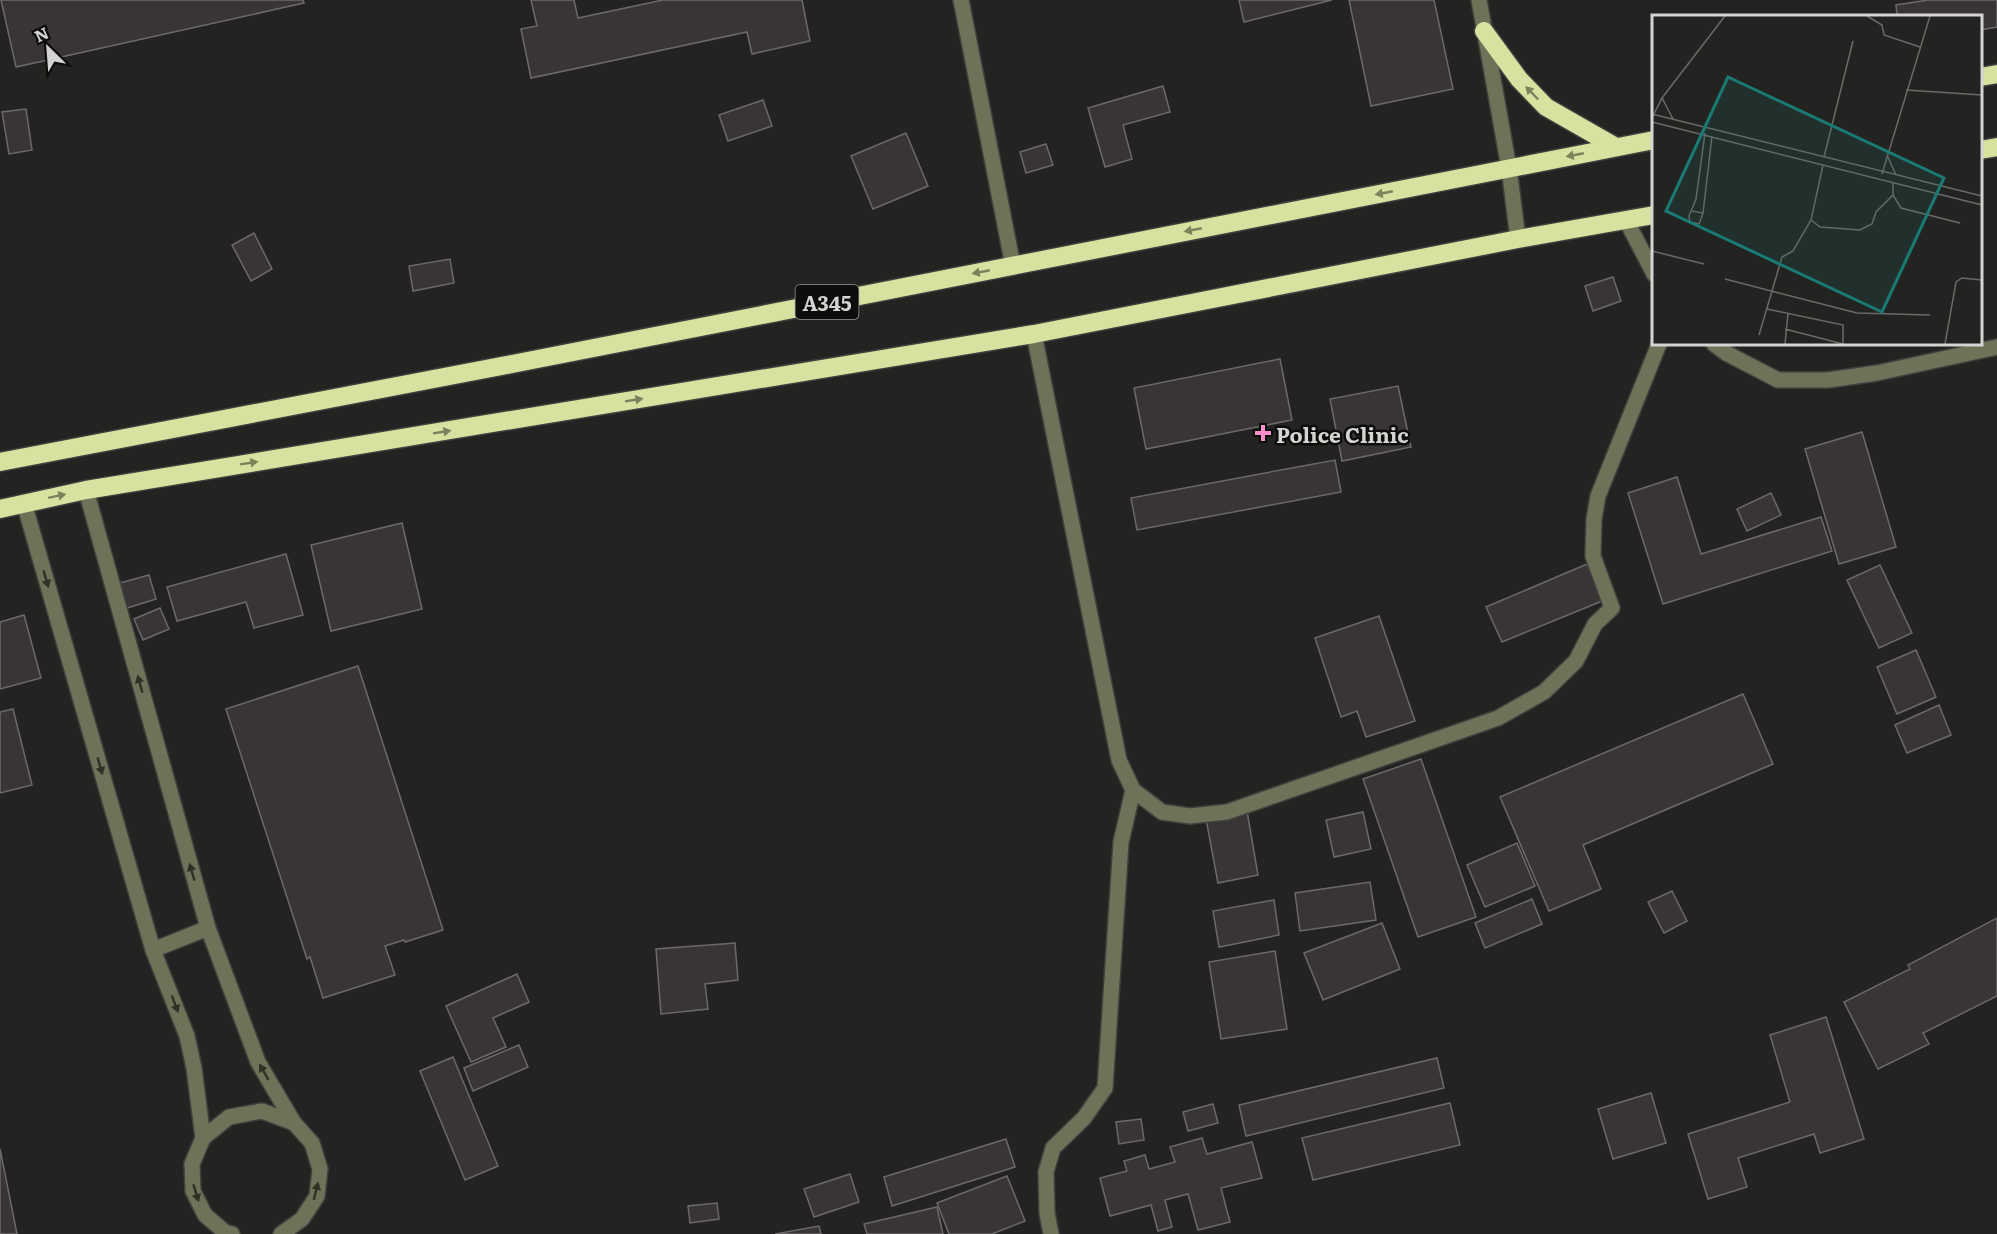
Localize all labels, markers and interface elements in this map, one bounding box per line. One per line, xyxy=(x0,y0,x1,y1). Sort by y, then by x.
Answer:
inset map xyxy=(1652,15,1982,345)
north arrow xyxy=(18,18,78,78)
text: N xyxy=(30,20,52,47)
one-way arrow xyxy=(1526,87,1540,101)
one-way arrow xyxy=(1566,151,1585,160)
one-way arrow xyxy=(1374,189,1393,198)
one-way arrow xyxy=(1183,226,1202,235)
one-way arrow xyxy=(971,268,990,277)
road number: A345 xyxy=(796,285,858,319)
one-way arrow xyxy=(625,395,644,404)
place label: Police Clinic xyxy=(1276,418,1409,449)
marker: Police Clinic xyxy=(1254,424,1272,442)
one-way arrow xyxy=(432,427,451,436)
one-way arrow xyxy=(240,459,259,468)
one-way arrow xyxy=(48,491,67,500)
one-way arrow xyxy=(42,570,51,588)
one-way arrow xyxy=(135,675,144,693)
one-way arrow xyxy=(96,758,105,776)
one-way arrow xyxy=(187,862,196,880)
one-way arrow xyxy=(170,996,180,1014)
one-way arrow xyxy=(259,1064,270,1080)
one-way arrow xyxy=(312,1182,322,1200)
one-way arrow xyxy=(192,1184,201,1202)

